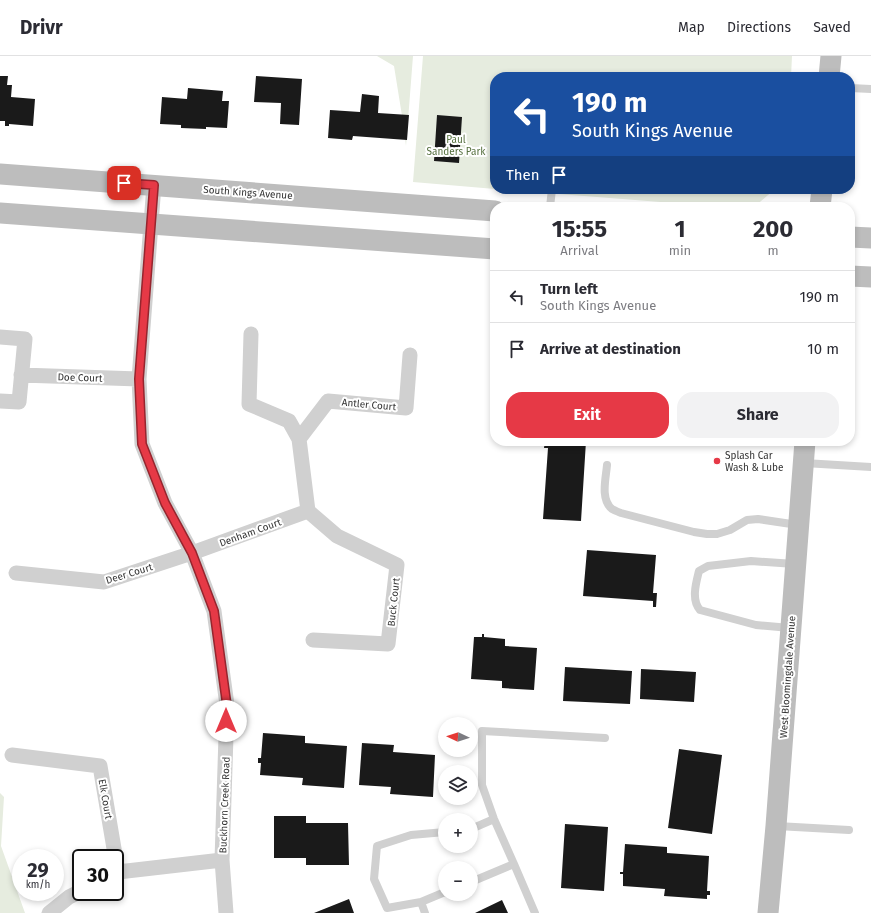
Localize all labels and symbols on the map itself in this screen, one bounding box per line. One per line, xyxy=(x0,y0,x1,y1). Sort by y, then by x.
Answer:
park label: Paul Sanders Park xyxy=(427,134,486,158)
pin xyxy=(107,166,141,200)
street label: South Kings Avenue xyxy=(203,184,293,202)
street label: Doe Court xyxy=(57,371,103,385)
street label: Antler Court xyxy=(341,397,397,413)
place label: Splash Car Wash & Lube xyxy=(725,450,783,474)
marker: Splash Car Wash & Lube xyxy=(712,456,722,466)
street label: Denham Court xyxy=(218,516,283,550)
street label: Deer Court xyxy=(104,561,155,587)
street label: Buck Court xyxy=(385,577,403,627)
street label: West Bloomingdale Avenue xyxy=(778,615,798,739)
position arrow xyxy=(205,700,247,742)
north arrow xyxy=(438,717,478,757)
street label: Buckhorn Creek Road xyxy=(217,757,233,854)
street label: Elk Court xyxy=(96,778,115,821)
speed limit sign: 30 xyxy=(72,849,124,901)

